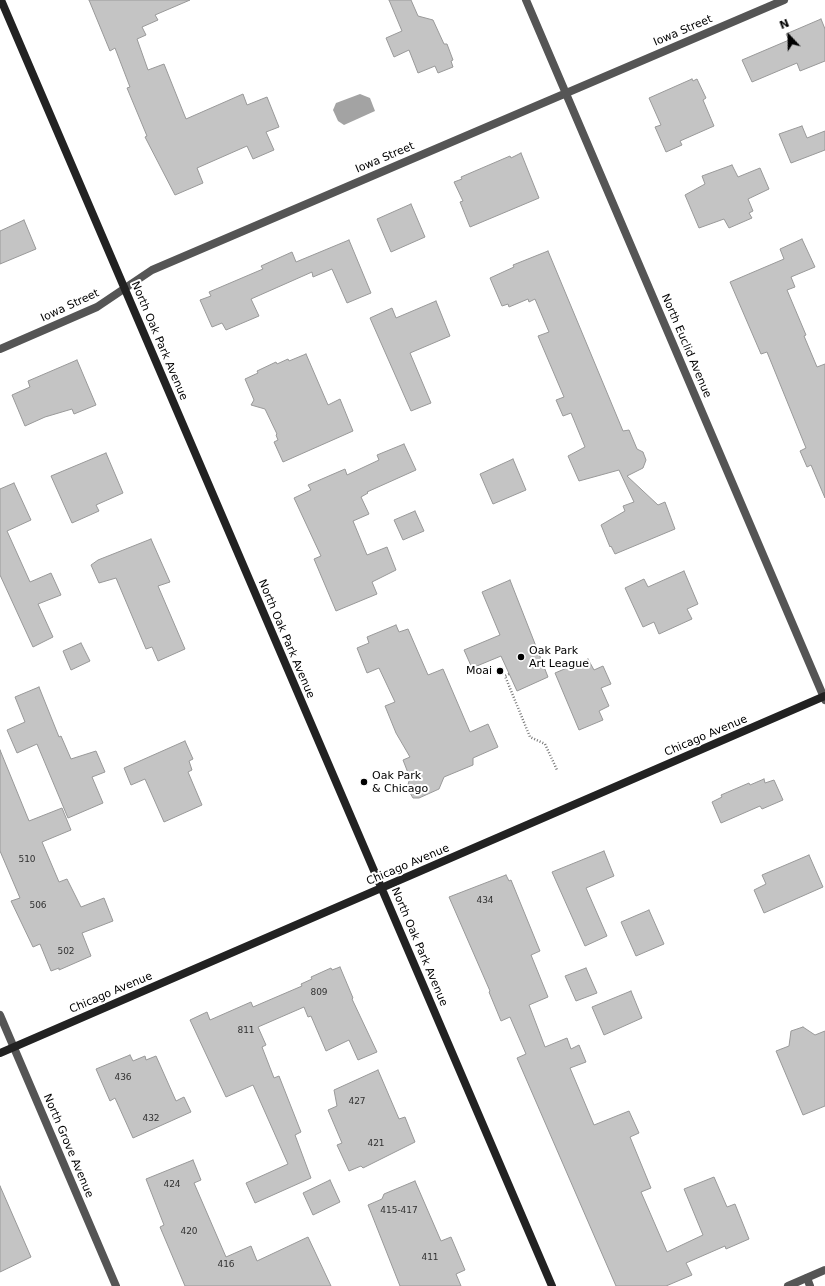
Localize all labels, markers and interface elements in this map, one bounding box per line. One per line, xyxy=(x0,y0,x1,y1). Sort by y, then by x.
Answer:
street label: Iowa Street xyxy=(652,13,714,49)
north arrow xyxy=(769,16,809,56)
text: N xyxy=(778,17,791,32)
street label: Iowa Street xyxy=(354,140,416,176)
street label: North Oak Park Avenue xyxy=(128,280,190,402)
street label: Iowa Street xyxy=(39,287,101,325)
street label: North Euclid Avenue xyxy=(658,292,714,400)
street label: North Oak Park Avenue xyxy=(255,578,317,700)
place label: Oak Park Art League xyxy=(529,644,589,670)
marker: Oak Park Art League xyxy=(516,652,526,662)
place label: Moai xyxy=(466,664,492,678)
marker: Moai xyxy=(495,666,505,676)
street label: Chicago Avenue xyxy=(663,713,749,759)
place label: Oak Park & Chicago xyxy=(372,769,428,795)
marker: Oak Park & Chicago xyxy=(359,777,369,787)
street label: Chicago Avenue xyxy=(365,842,451,888)
house number: 510 xyxy=(18,855,36,865)
street label: North Oak Park Avenue xyxy=(388,886,450,1008)
house number: 434 xyxy=(476,896,494,906)
house number: 506 xyxy=(29,901,47,911)
house number: 502 xyxy=(57,947,75,957)
street label: Chicago Avenue xyxy=(68,970,154,1016)
house number: 809 xyxy=(310,988,328,998)
house number: 811 xyxy=(237,1026,255,1036)
house number: 436 xyxy=(114,1073,132,1083)
street label: North Grove Avenue xyxy=(40,1092,96,1200)
house number: 427 xyxy=(348,1097,366,1107)
house number: 432 xyxy=(142,1114,160,1124)
house number: 421 xyxy=(367,1139,385,1149)
house number: 424 xyxy=(163,1180,181,1190)
house number: 415-417 xyxy=(380,1206,418,1216)
house number: 420 xyxy=(180,1227,198,1237)
house number: 411 xyxy=(421,1253,439,1263)
house number: 416 xyxy=(217,1260,235,1270)

